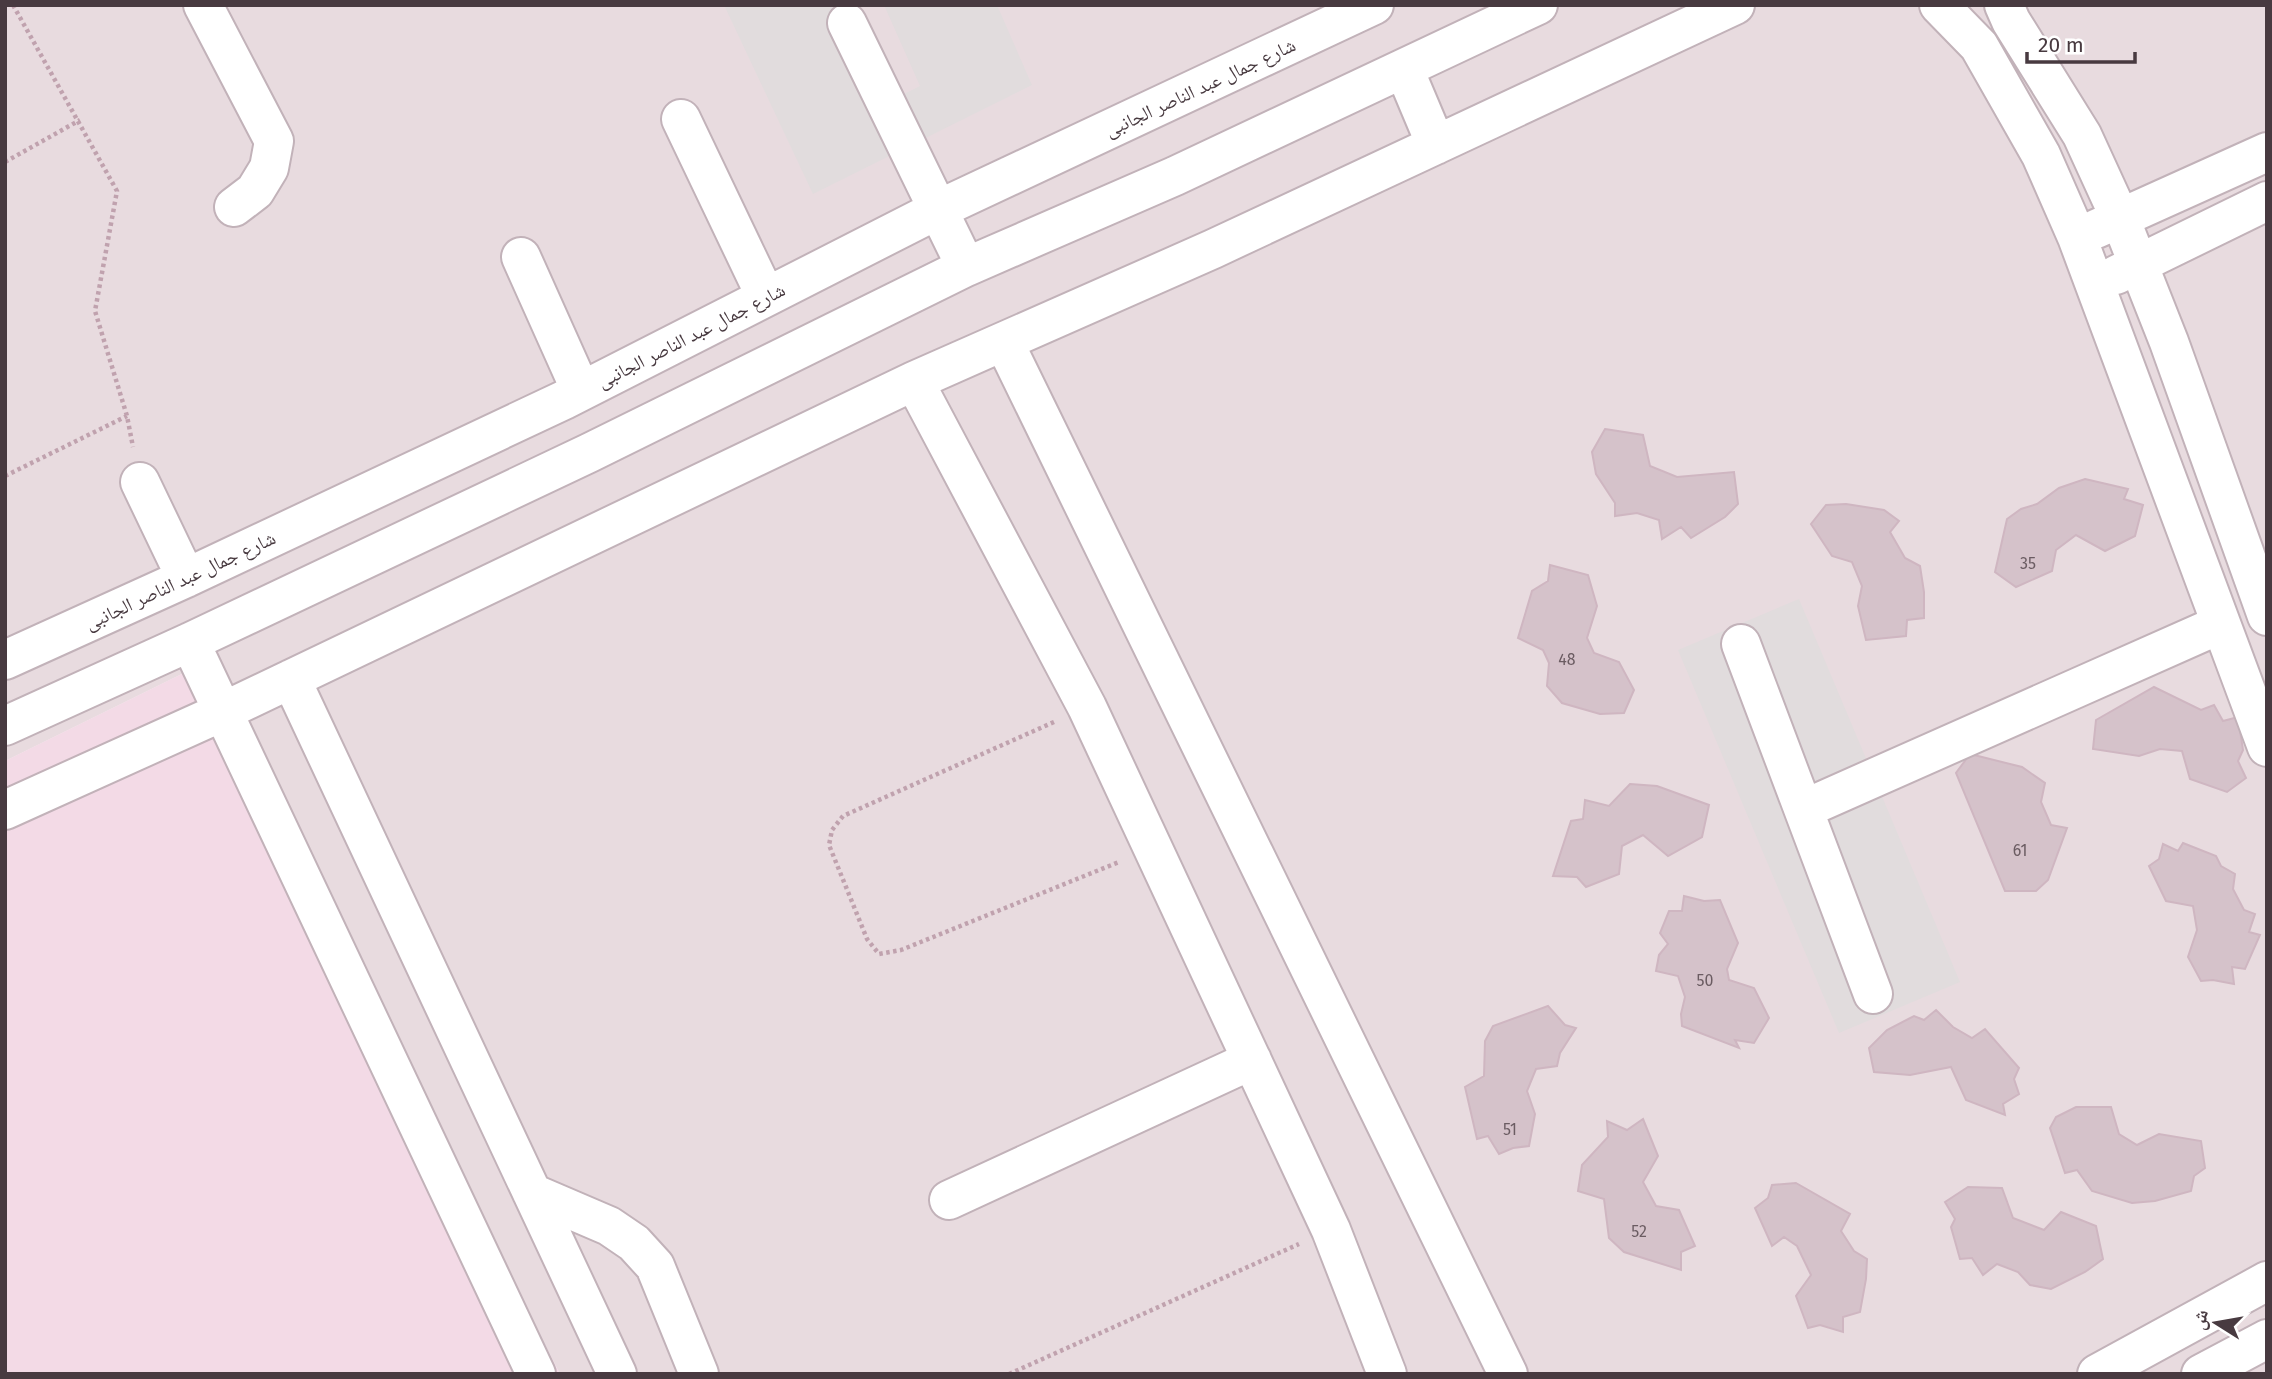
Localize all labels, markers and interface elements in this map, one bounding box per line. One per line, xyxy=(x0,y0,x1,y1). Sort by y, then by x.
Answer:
scale bar xyxy=(2027,21,2136,65)
text: 20 m xyxy=(2038,32,2084,58)
street label: شارع جمال عبد الناصر الجانبى xyxy=(1101,33,1299,142)
street label: شارع جمال عبد الناصر الجانبى xyxy=(593,278,789,393)
street label: شارع جمال عبد الناصر الجانبى xyxy=(81,526,279,635)
house number: 35 xyxy=(2020,554,2036,573)
house number: 48 xyxy=(1558,650,1576,669)
house number: 61 xyxy=(2013,841,2027,860)
house number: 50 xyxy=(1697,971,1714,990)
house number: 51 xyxy=(1503,1120,1517,1139)
house number: 52 xyxy=(1631,1222,1647,1241)
north arrow xyxy=(2181,1288,2251,1358)
text: ش xyxy=(2187,1308,2213,1332)

